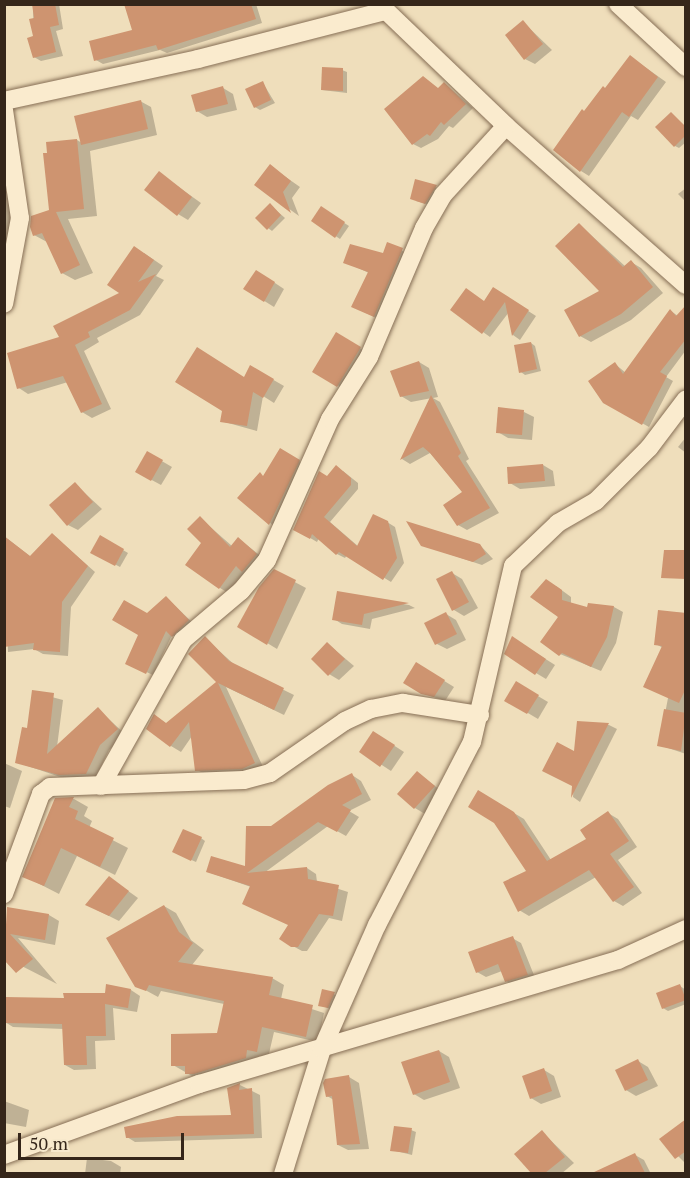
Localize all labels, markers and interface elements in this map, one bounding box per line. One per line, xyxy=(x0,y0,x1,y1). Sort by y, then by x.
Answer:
scale bar xyxy=(21,1121,188,1159)
text: 50 m xyxy=(29,1131,68,1155)

